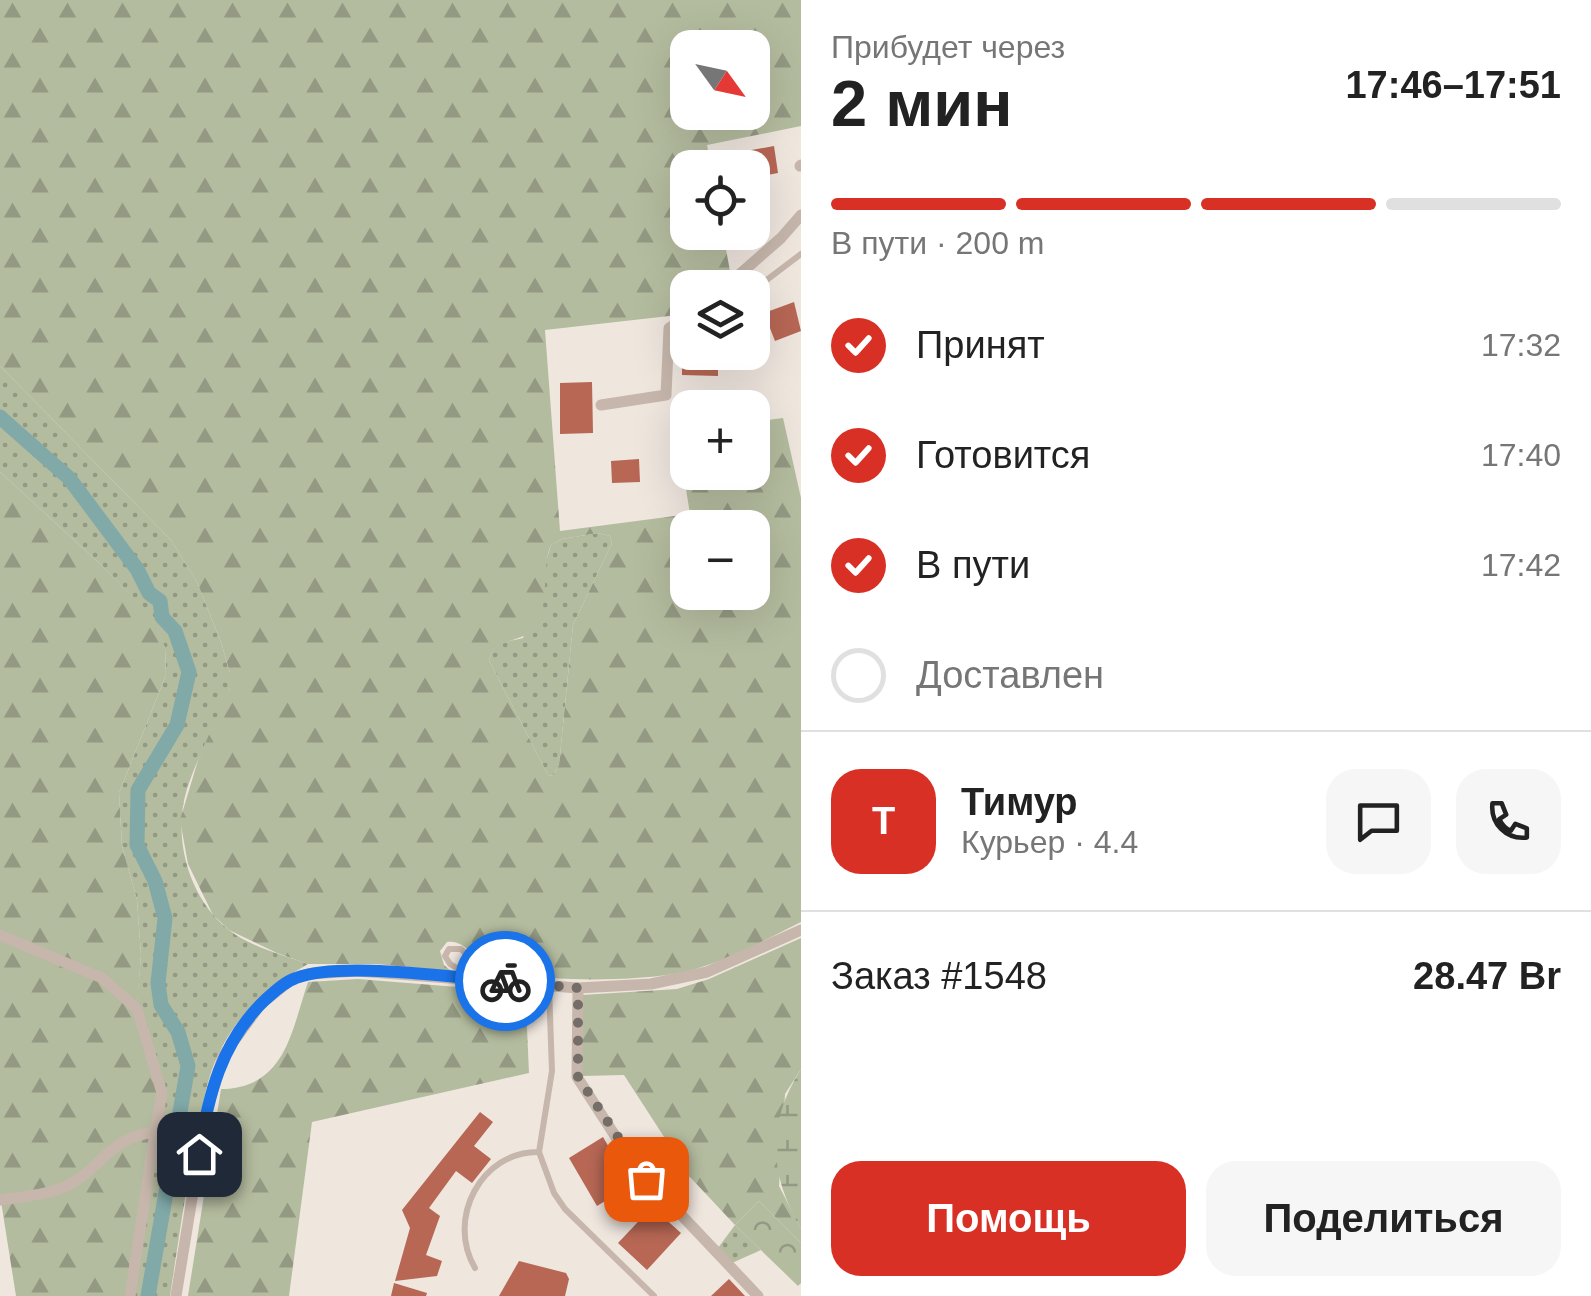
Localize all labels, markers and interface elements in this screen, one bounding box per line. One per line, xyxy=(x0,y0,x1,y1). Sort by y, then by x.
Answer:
text: Прибудет через xyxy=(831,29,1065,65)
north arrow xyxy=(670,30,770,130)
map controls xyxy=(670,30,770,610)
text: 17:46–17:51 xyxy=(1345,64,1561,106)
text: 2 мин xyxy=(831,67,1013,140)
button: locate xyxy=(670,150,770,250)
text: В пути · 200 m xyxy=(831,225,1044,261)
button: layers xyxy=(670,270,770,370)
icon: check xyxy=(831,318,886,373)
text: Принят xyxy=(916,324,1045,366)
text: 17:32 xyxy=(1481,327,1561,363)
button: + xyxy=(670,390,770,490)
icon: check xyxy=(831,428,886,483)
text: Готовится xyxy=(916,434,1090,476)
text: 17:40 xyxy=(1481,437,1561,473)
button: − xyxy=(670,510,770,610)
icon: check xyxy=(831,538,886,593)
text: В пути xyxy=(916,544,1030,586)
text: 17:42 xyxy=(1481,547,1561,583)
text: Доставлен xyxy=(916,654,1104,696)
button: chat xyxy=(1326,769,1431,874)
button: phone xyxy=(1456,769,1561,874)
text: Тимур xyxy=(961,781,1078,823)
text: Т xyxy=(872,800,895,842)
text: Курьер · 4.4 xyxy=(961,824,1138,860)
courier xyxy=(455,931,555,1031)
icon: bike xyxy=(478,954,533,1009)
text: Заказ #1548 xyxy=(831,955,1047,997)
text: 28.47 Br xyxy=(1413,955,1561,997)
pin xyxy=(157,1112,242,1197)
icon: home xyxy=(172,1127,227,1182)
pin xyxy=(604,1137,689,1222)
icon: bag xyxy=(619,1152,674,1207)
button: Помощь xyxy=(831,1161,1186,1276)
button: Поделиться xyxy=(1206,1161,1561,1276)

